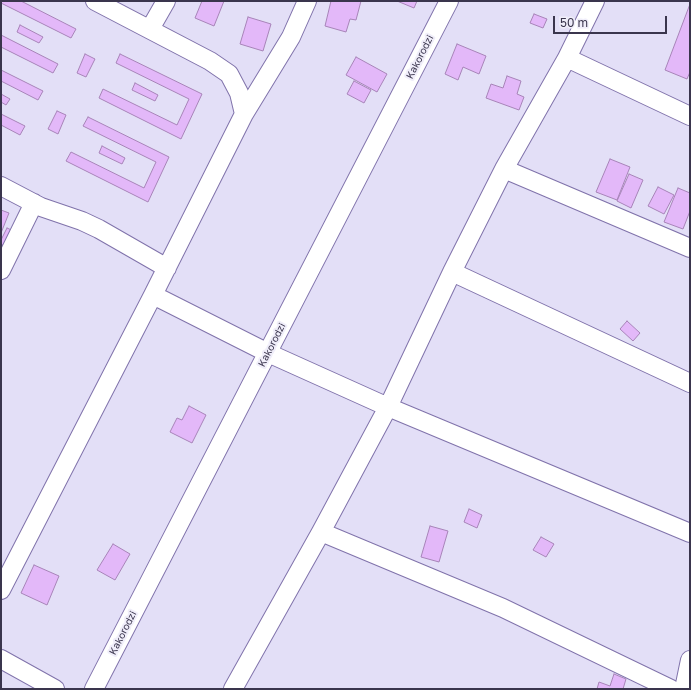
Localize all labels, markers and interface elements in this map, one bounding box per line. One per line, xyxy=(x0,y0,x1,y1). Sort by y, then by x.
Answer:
scale bar xyxy=(555,8,669,34)
text: 50 m xyxy=(560,15,588,30)
street label: Kakorodzi xyxy=(404,33,436,81)
street label: Kakorodzi xyxy=(256,321,288,369)
street label: Kakorodzi xyxy=(107,609,139,657)

